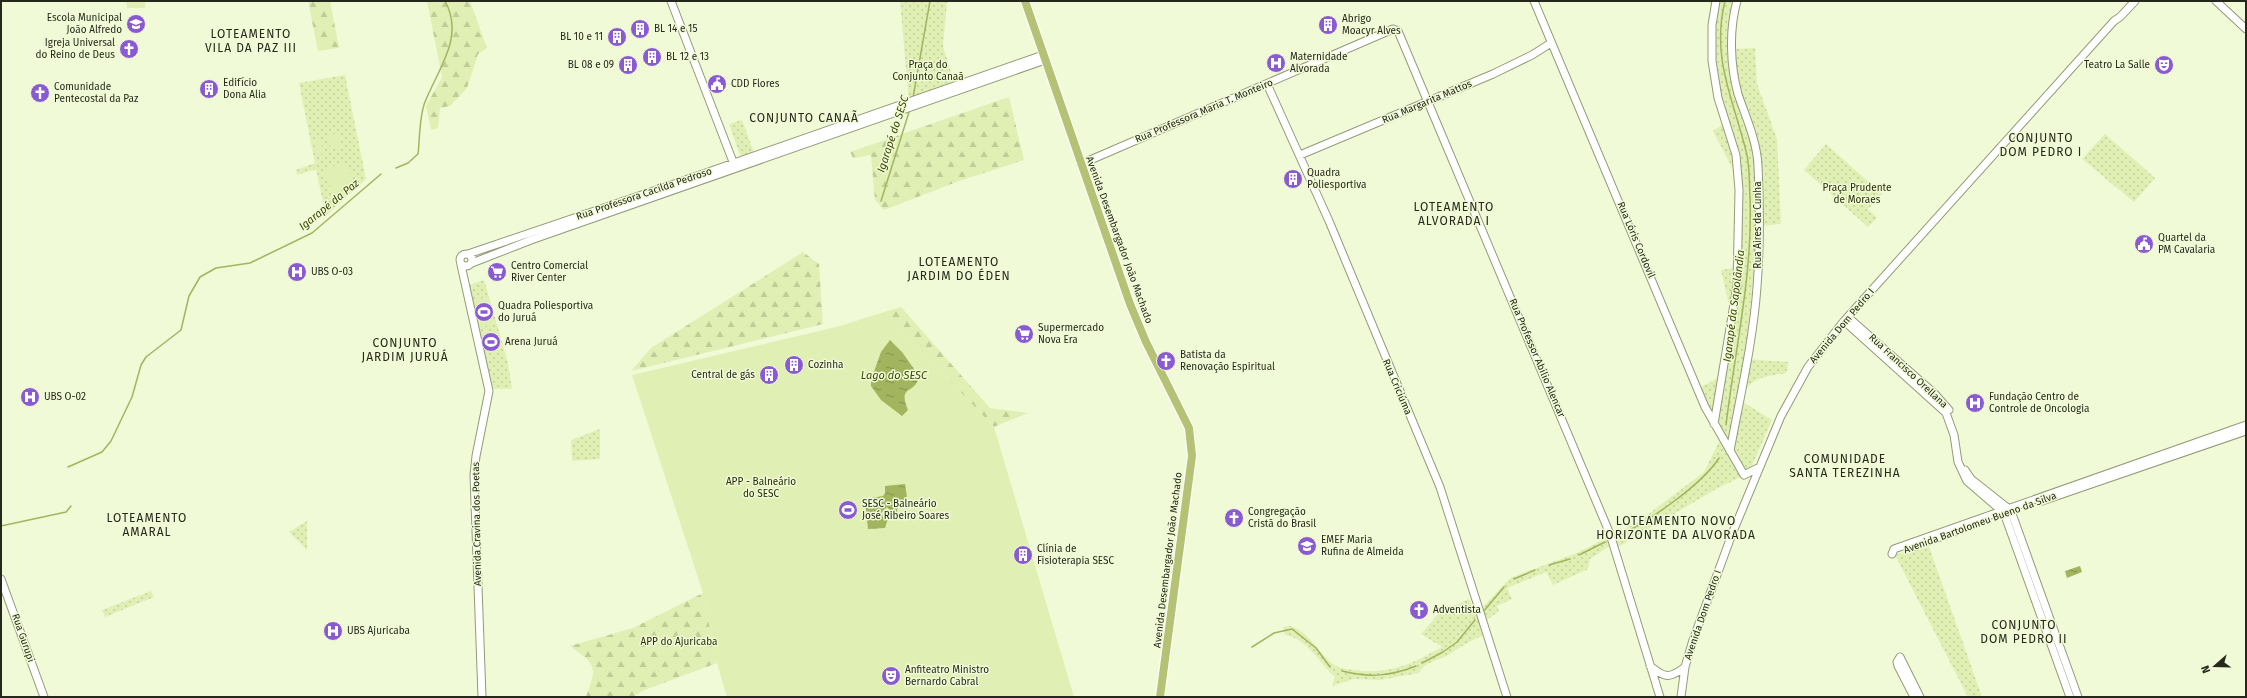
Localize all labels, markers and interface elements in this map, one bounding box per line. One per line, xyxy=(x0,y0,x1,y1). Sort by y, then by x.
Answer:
place label: Escola Municipal João Alfredo xyxy=(47,12,122,36)
school or university icon: Escola Municipal João Alfredo xyxy=(125,13,147,35)
place label: Abrigo Moacyr Alves xyxy=(1342,13,1401,37)
building icon: Abrigo Moacyr Alves xyxy=(1317,14,1339,36)
building icon: BL 14 e 15 xyxy=(629,18,651,40)
place label: BL 14 e 15 xyxy=(654,23,697,35)
building icon: BL 10 e 11 xyxy=(606,26,628,48)
district label: LOTEAMENTO VILA DA PAZ III xyxy=(205,27,297,55)
place label: BL 10 e 11 xyxy=(560,31,603,43)
place label: Igreja Universal do Reino de Deus xyxy=(36,37,115,61)
church icon: Igreja Universal do Reino de Deus xyxy=(118,38,140,60)
building icon: BL 12 e 13 xyxy=(641,46,663,68)
place label: BL 12 e 13 xyxy=(666,51,709,63)
place label: Maternidade Alvorada xyxy=(1290,51,1348,75)
hospital icon: Maternidade Alvorada xyxy=(1265,52,1287,74)
building icon: BL 08 e 09 xyxy=(617,54,639,76)
theatre icon: Teatro La Salle xyxy=(2153,54,2175,76)
place label: BL 08 e 09 xyxy=(568,59,614,71)
park label: Praça do Conjunto Canaã xyxy=(892,59,964,83)
place label: Teatro La Salle xyxy=(2084,59,2150,71)
public building icon: CDD Flores xyxy=(706,73,728,95)
place label: Edifício Dona Alia xyxy=(223,76,266,101)
street label: Rua Professora Maria T. Monteiro xyxy=(1133,76,1275,146)
building icon: Edifício Dona Alia xyxy=(198,78,220,100)
place label: CDD Flores xyxy=(731,78,780,90)
street label: Rua Margarita Mattos xyxy=(1380,78,1474,126)
place label: Comunidade Pentecostal da Paz xyxy=(54,81,139,105)
church icon: Comunidade Pentecostal da Paz xyxy=(29,82,51,104)
water label: Igarapé do SESC xyxy=(874,93,912,174)
district label: CONJUNTO CANAÃ xyxy=(749,110,859,125)
district label: CONJUNTO DOM PEDRO I xyxy=(2000,131,2082,159)
street label: Avenida Desembargador João Machado xyxy=(1083,155,1155,325)
street label: Rua Professora Cacilda Pedroso xyxy=(575,165,714,223)
place label: Quadra Poliesportiva xyxy=(1307,167,1367,191)
building icon: Quadra Poliesportiva xyxy=(1282,168,1304,190)
water label: Igarapé da Paz xyxy=(296,177,362,233)
street label: Rua Aires da Cunha xyxy=(1752,181,1764,269)
park label: Praça Prudente de Moraes xyxy=(1823,182,1891,206)
district label: LOTEAMENTO ALVORADA I xyxy=(1414,200,1494,228)
street label: Rua Lóris Cordovil xyxy=(1614,200,1658,280)
place label: Quartel da PM Cavalaria xyxy=(2158,232,2215,256)
public building icon: Quartel da PM Cavalaria xyxy=(2133,233,2155,255)
water label: Igarapé da Sapolândia xyxy=(1721,249,1747,363)
district label: LOTEAMENTO JARDIM DO ÉDEN xyxy=(907,255,1011,283)
place label: Centro Comercial River Center xyxy=(511,260,588,284)
hospital icon: UBS O-03 xyxy=(286,261,308,283)
supermarket icon: Centro Comercial River Center xyxy=(486,261,508,283)
place label: UBS O-03 xyxy=(311,266,353,278)
street label: Avenida Dom Pedro I xyxy=(1807,286,1877,366)
street label: Rua Professor Abílio Alencar xyxy=(1506,296,1569,419)
place label: Quadra Poliesportiva do Juruá xyxy=(498,300,593,324)
sports icon: Quadra Poliesportiva do Juruá xyxy=(473,301,495,323)
place label: Supermercado Nova Era xyxy=(1038,322,1104,346)
supermarket icon: Supermercado Nova Era xyxy=(1013,323,1035,345)
sports icon: Arena Juruá xyxy=(480,331,502,353)
street label: Rua Francisco Orellana xyxy=(1866,331,1950,411)
district label: CONJUNTO JARDIM JURUÁ xyxy=(361,336,449,364)
place label: Arena Juruá xyxy=(505,336,558,348)
place label: Batista da Renovação Espiritual xyxy=(1180,349,1275,373)
church icon: Batista da Renovação Espiritual xyxy=(1155,350,1177,372)
building icon: Cozinha xyxy=(783,354,805,376)
street label: Rua Criciúma xyxy=(1380,357,1415,417)
place label: Cozinha xyxy=(808,359,844,371)
building icon: Central de gás xyxy=(758,364,780,386)
place label: Central de gás xyxy=(691,369,755,381)
water label: Lago do SESC xyxy=(861,369,928,382)
hospital icon: UBS O-02 xyxy=(19,386,41,408)
place label: UBS O-02 xyxy=(44,391,86,403)
place label: Fundação Centro de Controle de Oncologia xyxy=(1989,391,2090,415)
hospital icon: Fundação Centro de Controle de Oncologia xyxy=(1964,392,1986,414)
district label: COMUNIDADE SANTA TEREZINHA xyxy=(1789,452,1901,480)
street label: Avenida Cravina dos Poetas xyxy=(470,461,484,586)
street label: Avenida Desembargador João Machado xyxy=(1151,471,1185,649)
park label: APP - Balneário do SESC xyxy=(726,476,796,500)
street label: Avenida Bartolomeu Bueno da Silva xyxy=(1902,490,2058,556)
place label: SESC - Balneário José Ribeiro Soares xyxy=(862,498,949,522)
sports icon: SESC - Balneário José Ribeiro Soares xyxy=(837,499,859,521)
place label: Congregação Cristã do Brasil xyxy=(1248,506,1316,530)
church icon: Congregação Cristã do Brasil xyxy=(1223,507,1245,529)
district label: LOTEAMENTO AMARAL xyxy=(107,511,187,539)
district label: LOTEAMENTO NOVO HORIZONTE DA ALVORADA xyxy=(1596,514,1756,542)
place label: EMEF Maria Rufina de Almeida xyxy=(1321,534,1404,558)
school or university icon: EMEF Maria Rufina de Almeida xyxy=(1296,535,1318,557)
place label: Clínia de Fisioterapia SESC xyxy=(1037,542,1115,567)
building icon: Clínia de Fisioterapia SESC xyxy=(1012,544,1034,566)
street label: Avenida Dom Pedro I xyxy=(1682,568,1724,662)
church icon: Adventista xyxy=(1408,599,1430,621)
place label: Adventista xyxy=(1433,604,1481,616)
street label: Rua Gurupi xyxy=(9,612,37,664)
district label: CONJUNTO DOM PEDRO II xyxy=(1980,618,2068,646)
hospital icon: UBS Ajuricaba xyxy=(322,620,344,642)
place label: UBS Ajuricaba xyxy=(347,625,410,637)
park label: APP do Ajuricaba xyxy=(641,636,717,648)
north arrow xyxy=(2195,646,2235,686)
place label: Anfiteatro Ministro Bernardo Cabral xyxy=(905,664,989,688)
text: N xyxy=(2199,664,2213,675)
theatre icon: Anfiteatro Ministro Bernardo Cabral xyxy=(880,665,902,687)

